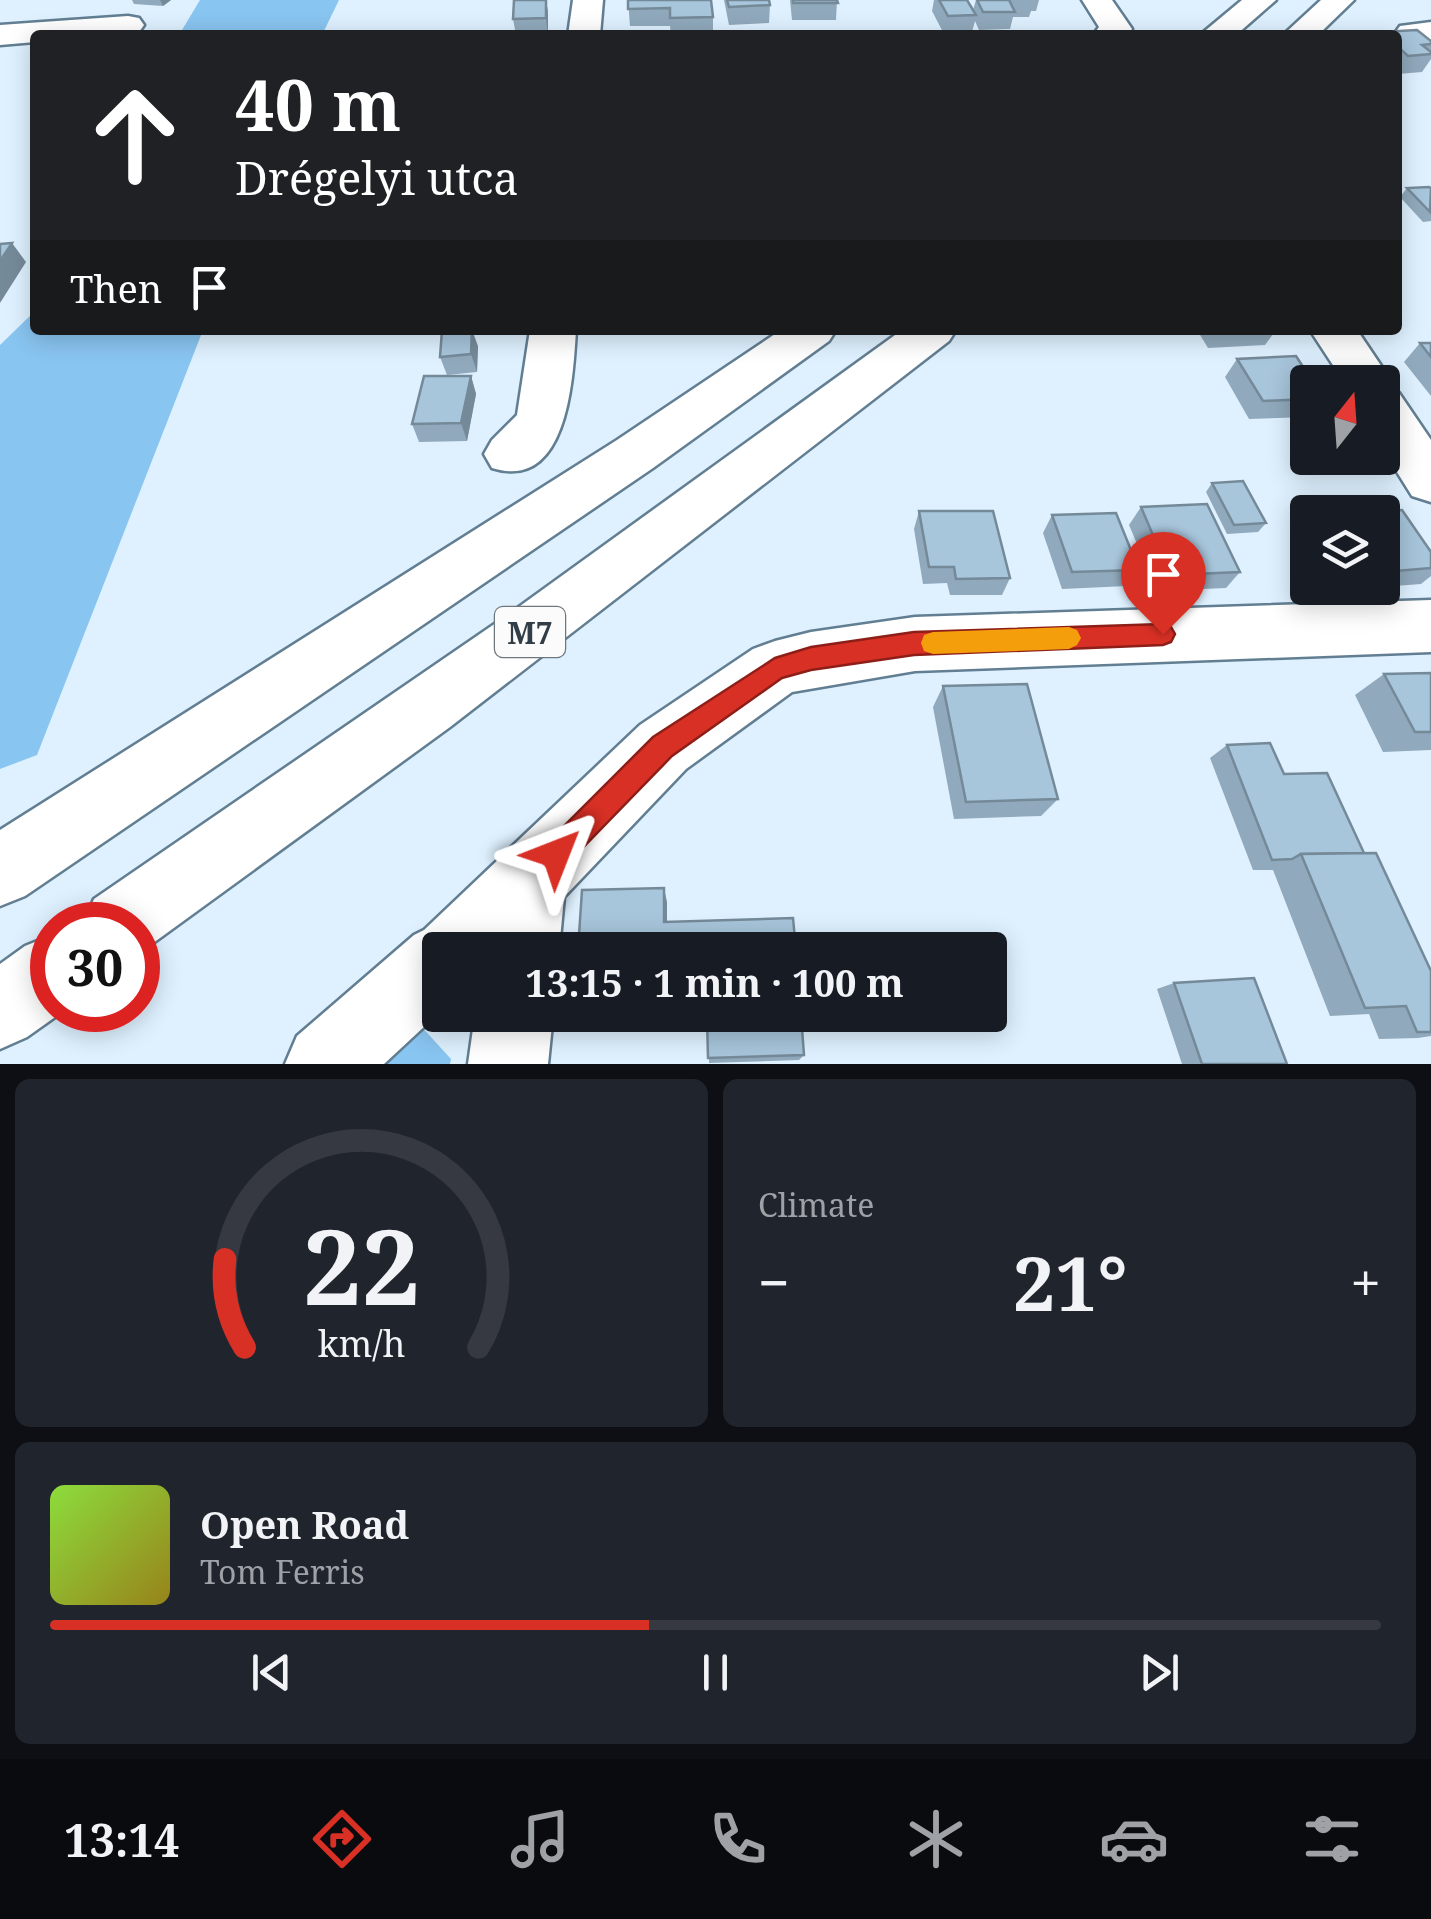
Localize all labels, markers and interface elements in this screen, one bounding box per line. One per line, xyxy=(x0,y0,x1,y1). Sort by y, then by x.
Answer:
text: 40 m xyxy=(235,56,401,152)
icon: ahead xyxy=(70,70,200,200)
text: Drégelyi utca xyxy=(235,147,519,208)
icon: arrive xyxy=(182,260,237,315)
text: Then xyxy=(70,262,162,314)
north arrow xyxy=(1290,365,1400,475)
map controls xyxy=(1290,365,1400,605)
button: layers xyxy=(1290,495,1400,605)
pin xyxy=(1121,532,1206,635)
icon: arrive xyxy=(1136,547,1191,602)
road number: M7 xyxy=(495,607,565,657)
position arrow xyxy=(504,802,608,906)
speed limit sign: 30 xyxy=(30,902,160,1032)
text: 13:15 · 1 min · 100 m xyxy=(525,956,904,1008)
text: Climate xyxy=(758,1183,874,1226)
text: 22 xyxy=(303,1194,420,1335)
text: 21° xyxy=(1013,1231,1127,1333)
text: − xyxy=(758,1244,790,1319)
text: + xyxy=(1350,1244,1381,1319)
text: km/h xyxy=(318,1319,405,1367)
text: Open Road xyxy=(200,1498,409,1550)
text: Tom Ferris xyxy=(200,1550,365,1593)
icon: previous xyxy=(244,1645,299,1700)
icon: pause xyxy=(688,1645,743,1700)
icon: next xyxy=(1132,1645,1187,1700)
icon: directions xyxy=(307,1804,377,1874)
icon: music xyxy=(505,1804,575,1874)
icon: phone xyxy=(703,1804,773,1874)
icon: climate xyxy=(901,1804,971,1874)
icon: car xyxy=(1099,1804,1169,1874)
icon: filters xyxy=(1297,1804,1367,1874)
text: 13:14 xyxy=(64,1809,179,1870)

